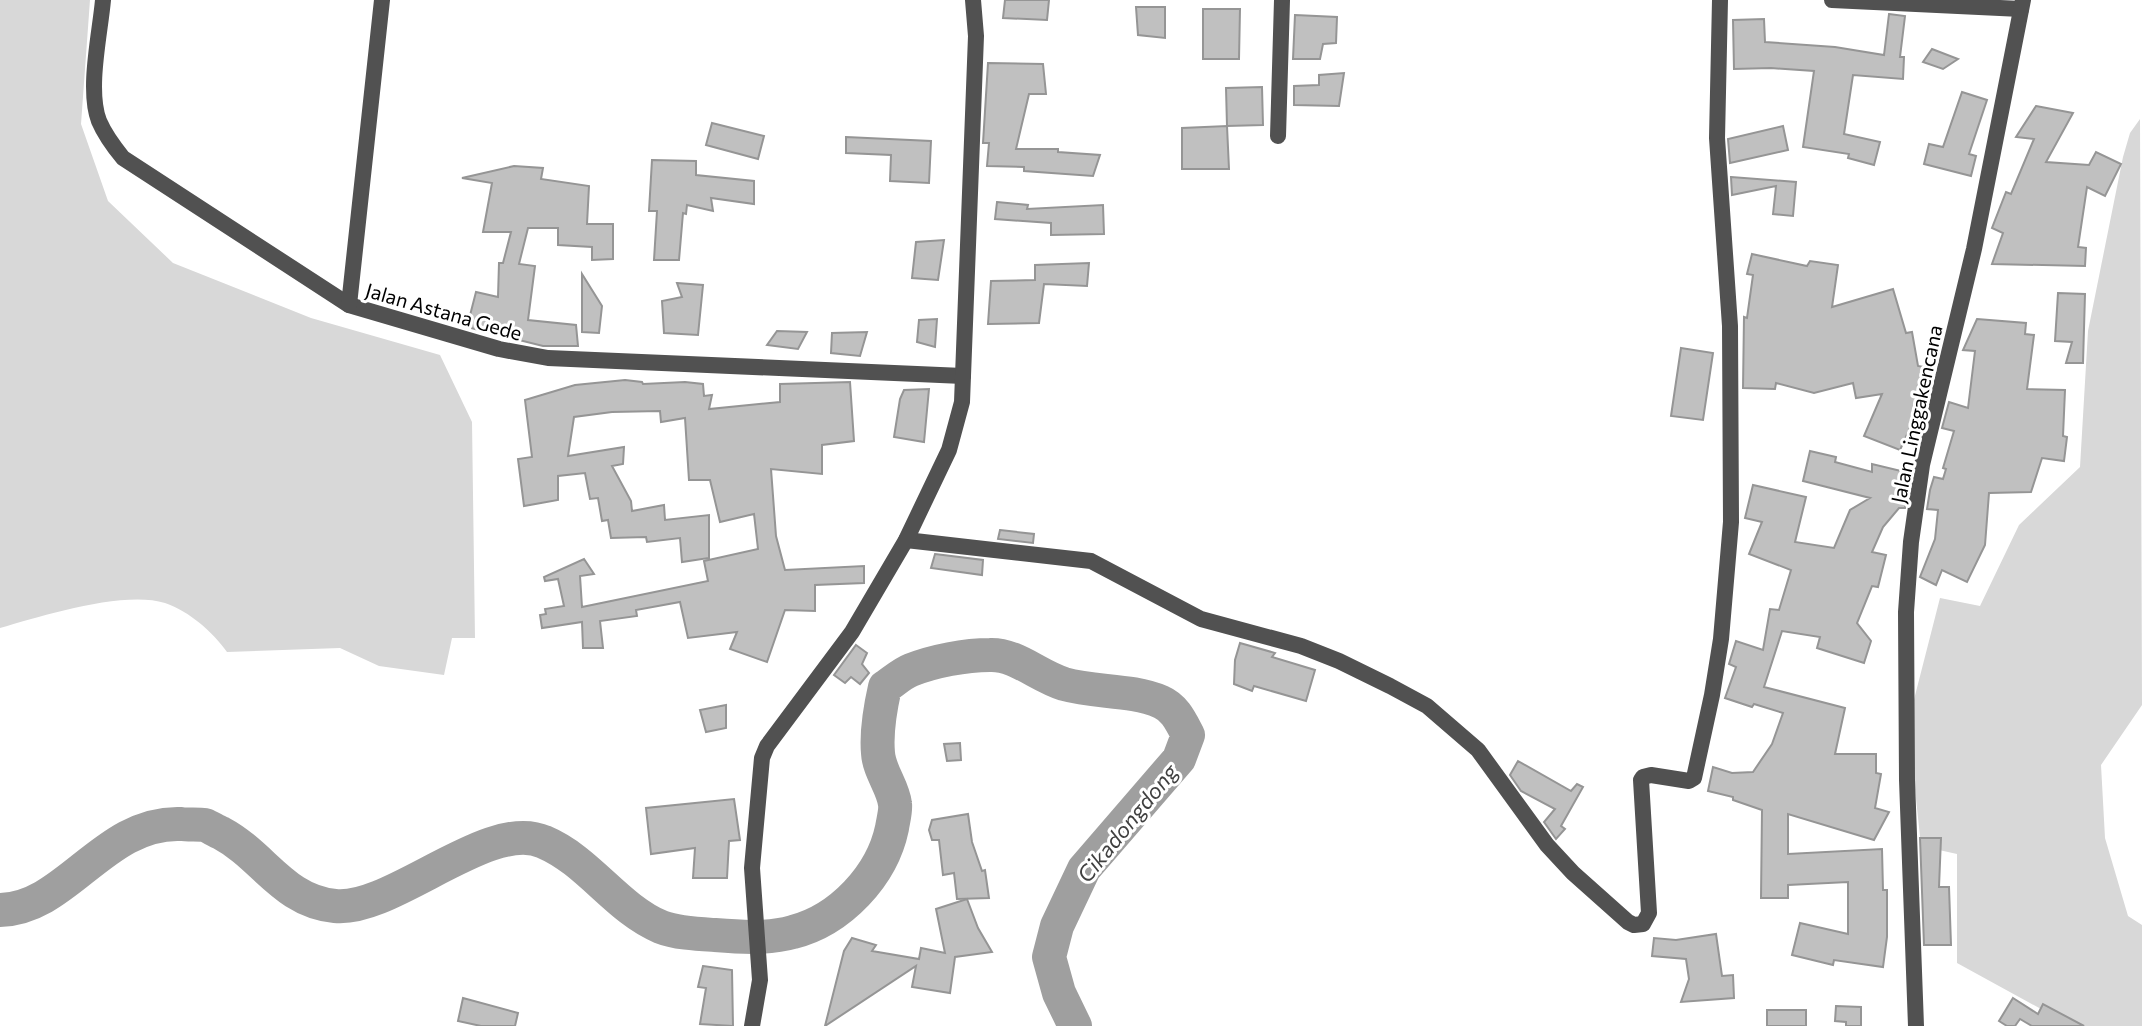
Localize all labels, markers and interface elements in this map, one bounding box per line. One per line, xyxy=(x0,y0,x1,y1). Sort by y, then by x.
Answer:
street label: Jalan Astana Gede xyxy=(363,277,525,345)
street label: Jalan Linggakencana xyxy=(1885,323,1947,505)
water label: Cikadongdong xyxy=(1071,757,1184,888)

